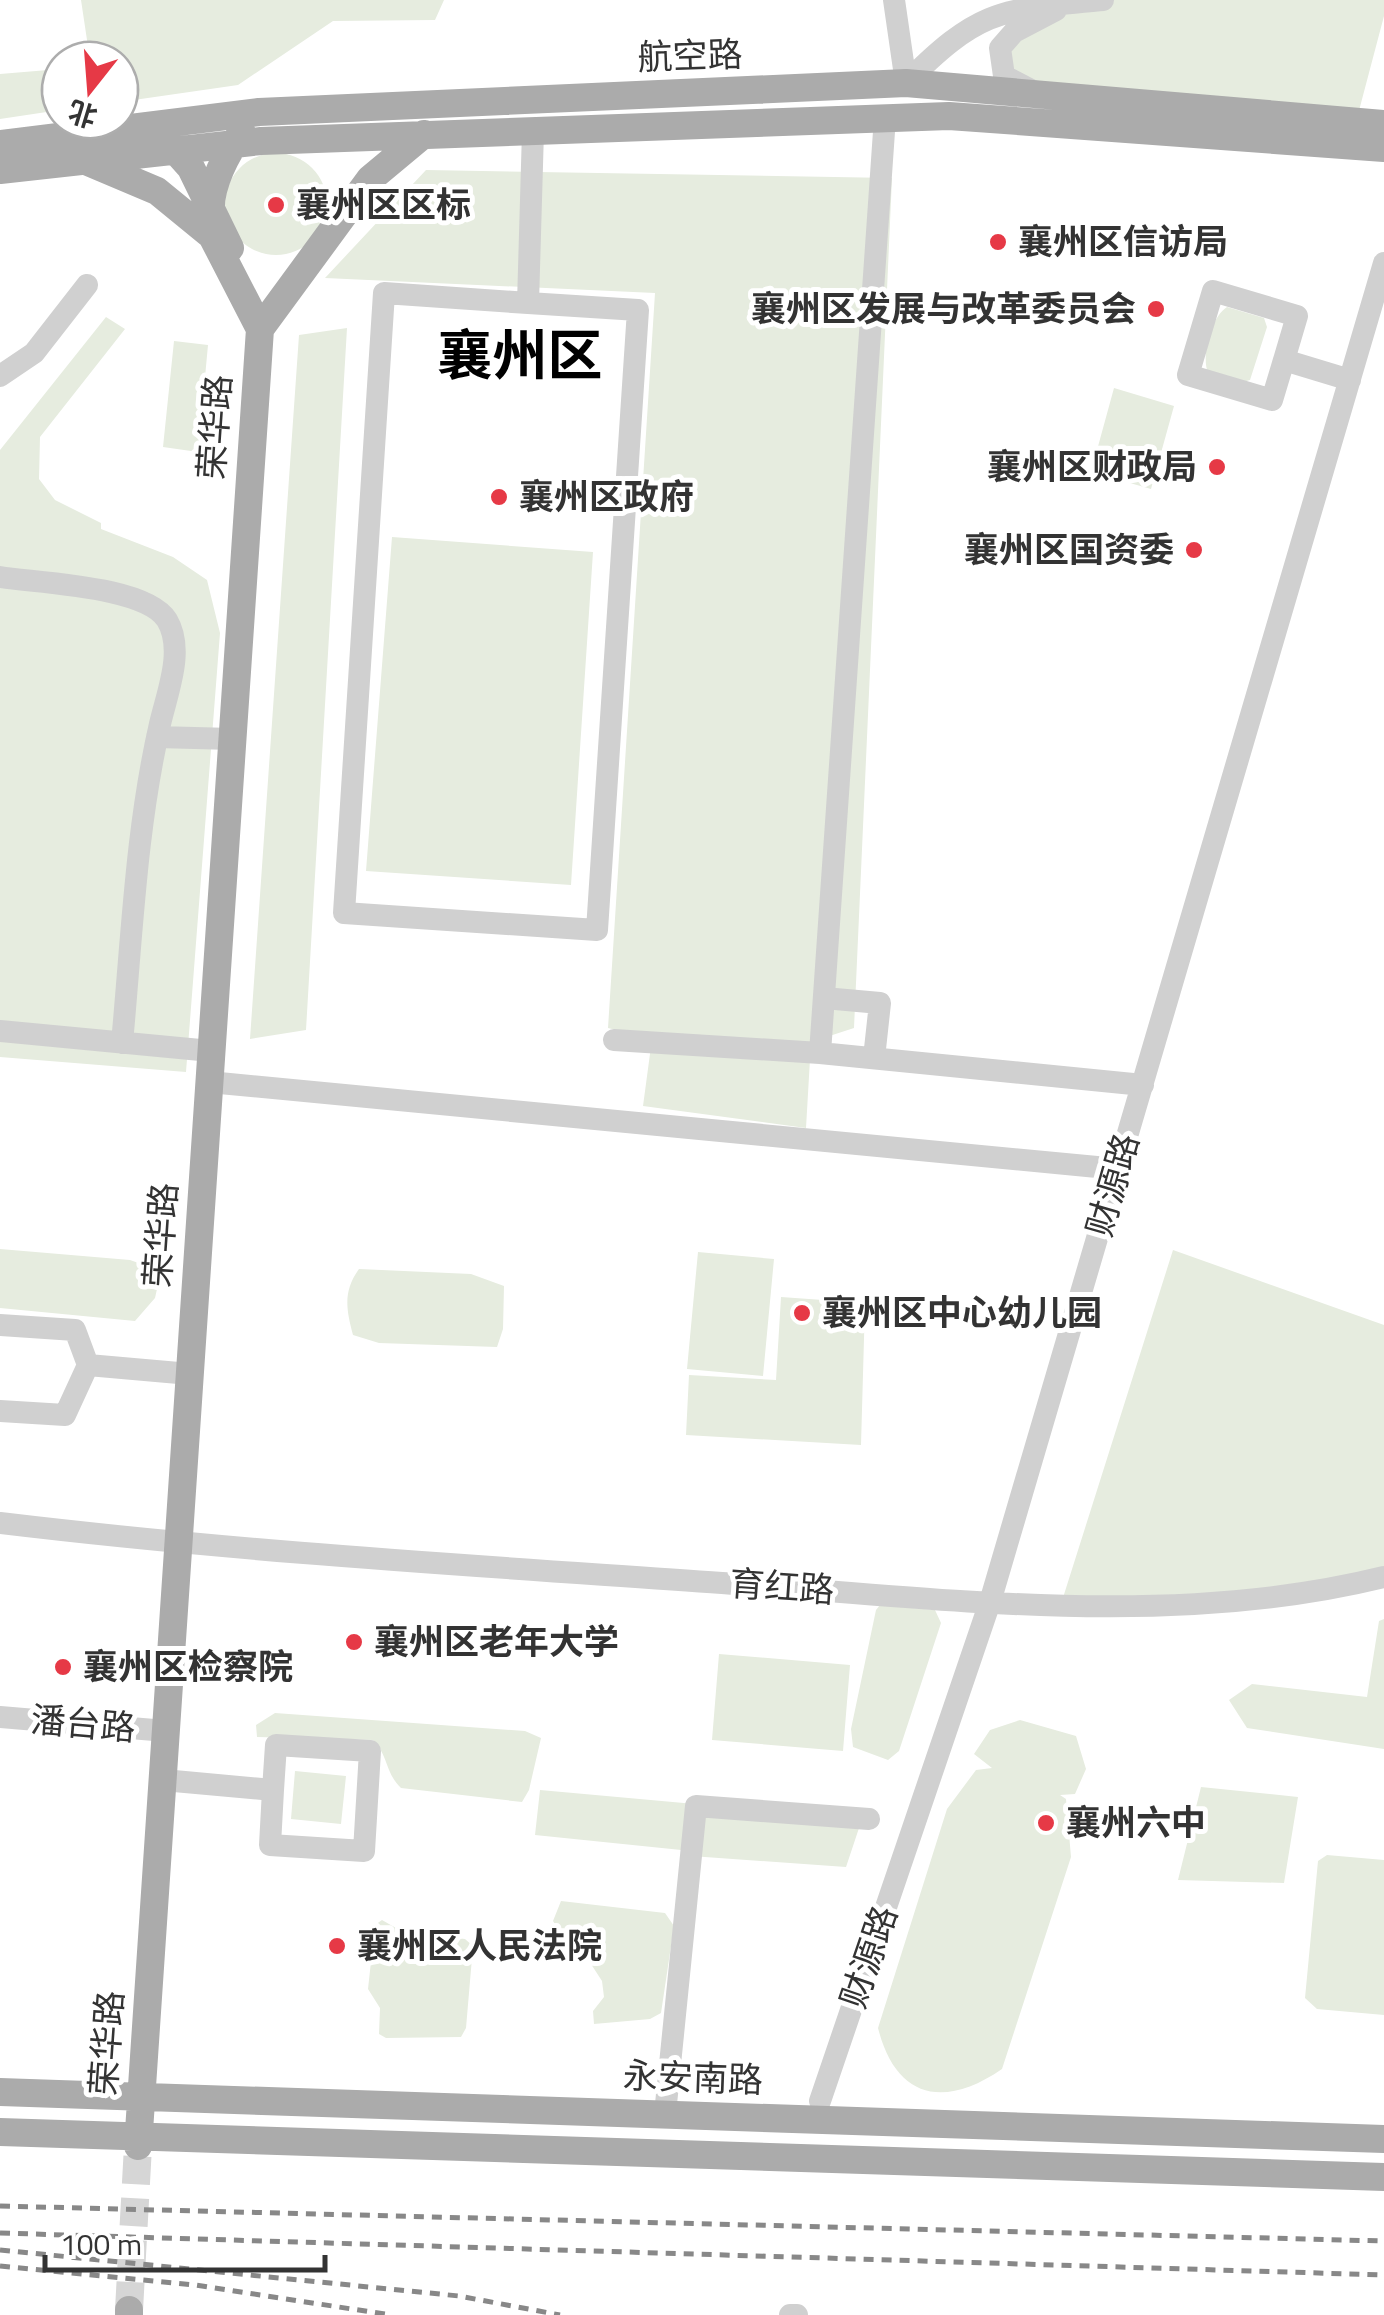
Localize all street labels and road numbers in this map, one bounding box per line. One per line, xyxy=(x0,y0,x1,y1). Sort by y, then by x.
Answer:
street label: 航空路 xyxy=(637,26,743,84)
street label: 荣华路 xyxy=(183,373,245,481)
street label: 财源路 xyxy=(1072,1127,1152,1243)
street label: 荣华路 xyxy=(129,1181,191,1289)
street label: 育红路 xyxy=(728,1555,836,1617)
street label: 潘台路 xyxy=(28,1692,138,1754)
street label: 财源路 xyxy=(825,1898,911,2015)
street label: 荣华路 xyxy=(75,1989,137,2097)
street label: 永安南路 xyxy=(622,2048,764,2106)

